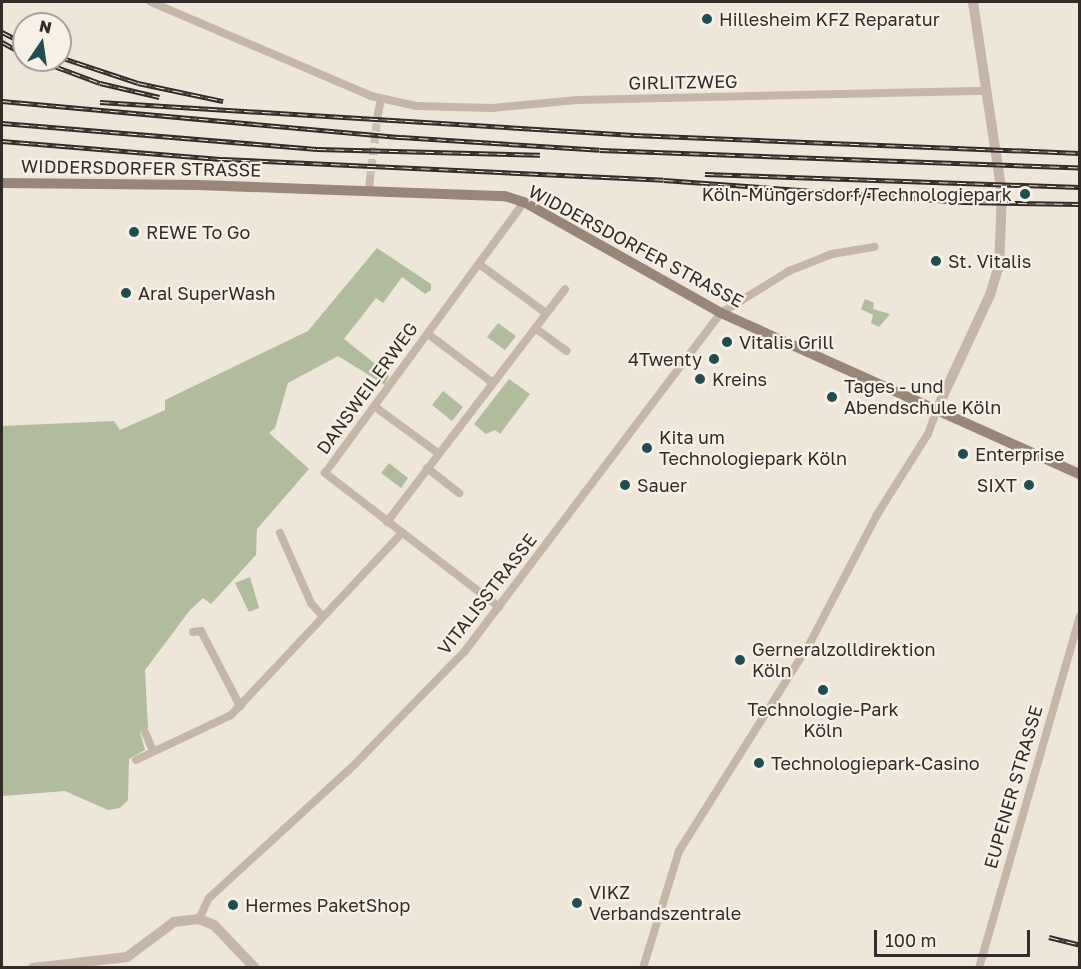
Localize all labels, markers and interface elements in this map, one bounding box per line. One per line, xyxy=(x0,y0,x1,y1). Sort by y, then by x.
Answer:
place label: Hillesheim KFZ Reparatur xyxy=(719,8,940,30)
north arrow xyxy=(12,12,72,72)
marker: Hillesheim KFZ Reparatur xyxy=(700,12,714,26)
text: N xyxy=(37,15,54,38)
street label: GIRLITZWEG xyxy=(628,70,738,94)
street label: WIDDERSDORFER STRASSE xyxy=(21,155,261,181)
street label: WIDDERSDORFER STRASSE xyxy=(525,180,747,312)
place label: Köln-Müngersdorf/Technologiepark xyxy=(702,183,1012,205)
marker: Köln-Müngersdorf/Technologiepark xyxy=(1016,185,1034,203)
place label: REWE To Go xyxy=(146,221,250,243)
marker: REWE To Go xyxy=(127,225,141,239)
place label: St. Vitalis xyxy=(948,250,1031,272)
marker: St. Vitalis xyxy=(929,254,943,268)
place label: Aral SuperWash xyxy=(138,282,276,304)
marker: Aral SuperWash xyxy=(119,286,133,300)
street label: DANSWEILERWEG xyxy=(312,318,422,458)
place label: Vitalis Grill xyxy=(739,331,834,353)
marker: Vitalis Grill xyxy=(720,335,734,349)
place label: 4Twenty xyxy=(628,348,702,370)
marker: 4Twenty xyxy=(707,352,721,366)
place label: Kreins xyxy=(712,368,767,390)
marker: Kreins xyxy=(693,372,707,386)
place label: Tages - und Abendschule Köln xyxy=(844,376,1001,418)
marker: Tages - und Abendschule Köln xyxy=(825,390,839,404)
place label: Kita um Technologiepark Köln xyxy=(659,427,847,470)
marker: Kita um Technologiepark Köln xyxy=(640,441,654,455)
place label: Enterprise xyxy=(975,443,1064,465)
marker: Enterprise xyxy=(956,447,970,461)
place label: Sauer xyxy=(637,474,687,496)
place label: SIXT xyxy=(977,474,1017,496)
marker: Sauer xyxy=(618,478,632,492)
marker: SIXT xyxy=(1022,478,1036,492)
street label: VITALISSTRASSE xyxy=(433,529,541,659)
place label: Gerneralzolldirektion Köln xyxy=(752,639,936,682)
marker: Gerneralzolldirektion Köln xyxy=(733,653,747,667)
marker: Technologie-Park Köln xyxy=(816,683,830,697)
place label: Technologie-Park Köln xyxy=(747,699,899,742)
street label: EUPENER STRASSE xyxy=(979,703,1047,871)
place label: Technologiepark-Casino xyxy=(771,752,980,774)
marker: Technologiepark-Casino xyxy=(752,756,766,770)
place label: VIKZ Verbandszentrale xyxy=(589,882,741,924)
place label: Hermes PaketShop xyxy=(245,894,410,916)
marker: VIKZ Verbandszentrale xyxy=(570,896,584,910)
marker: Hermes PaketShop xyxy=(226,898,240,912)
scale bar xyxy=(877,918,1033,956)
text: 100 m xyxy=(885,929,936,951)

